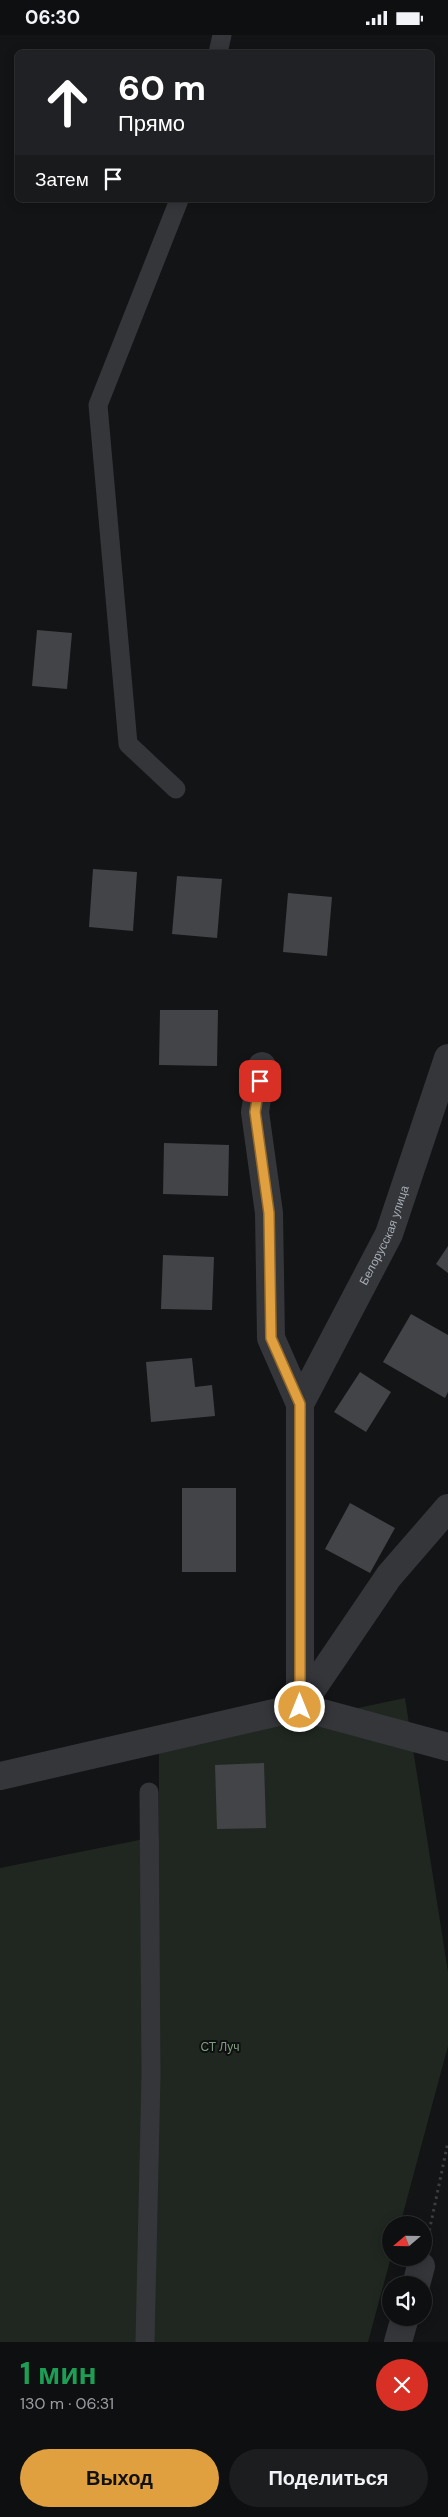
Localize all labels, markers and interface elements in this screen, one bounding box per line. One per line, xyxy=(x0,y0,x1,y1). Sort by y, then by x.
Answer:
text: 06:30 xyxy=(25,5,80,30)
text: 60 m xyxy=(118,65,206,111)
icon: ahead xyxy=(35,70,100,135)
text: Прямо xyxy=(118,109,185,138)
icon: arrive xyxy=(99,165,127,193)
text: Затем xyxy=(35,167,89,192)
pin xyxy=(239,1060,281,1102)
icon: arrive xyxy=(246,1067,274,1095)
street label: Белорусская улица xyxy=(356,1183,413,1288)
position arrow xyxy=(273,1680,325,1732)
park label: СТ Луч xyxy=(200,2039,240,2055)
north arrow xyxy=(382,2216,432,2266)
map controls xyxy=(382,2216,432,2326)
button: sound xyxy=(382,2276,432,2326)
text: 1 мин xyxy=(20,2354,97,2393)
button: close xyxy=(376,2359,428,2411)
text: 130 m · 06:31 xyxy=(20,2393,114,2414)
button: Выход xyxy=(20,2449,219,2507)
button: Поделиться xyxy=(229,2449,428,2507)

